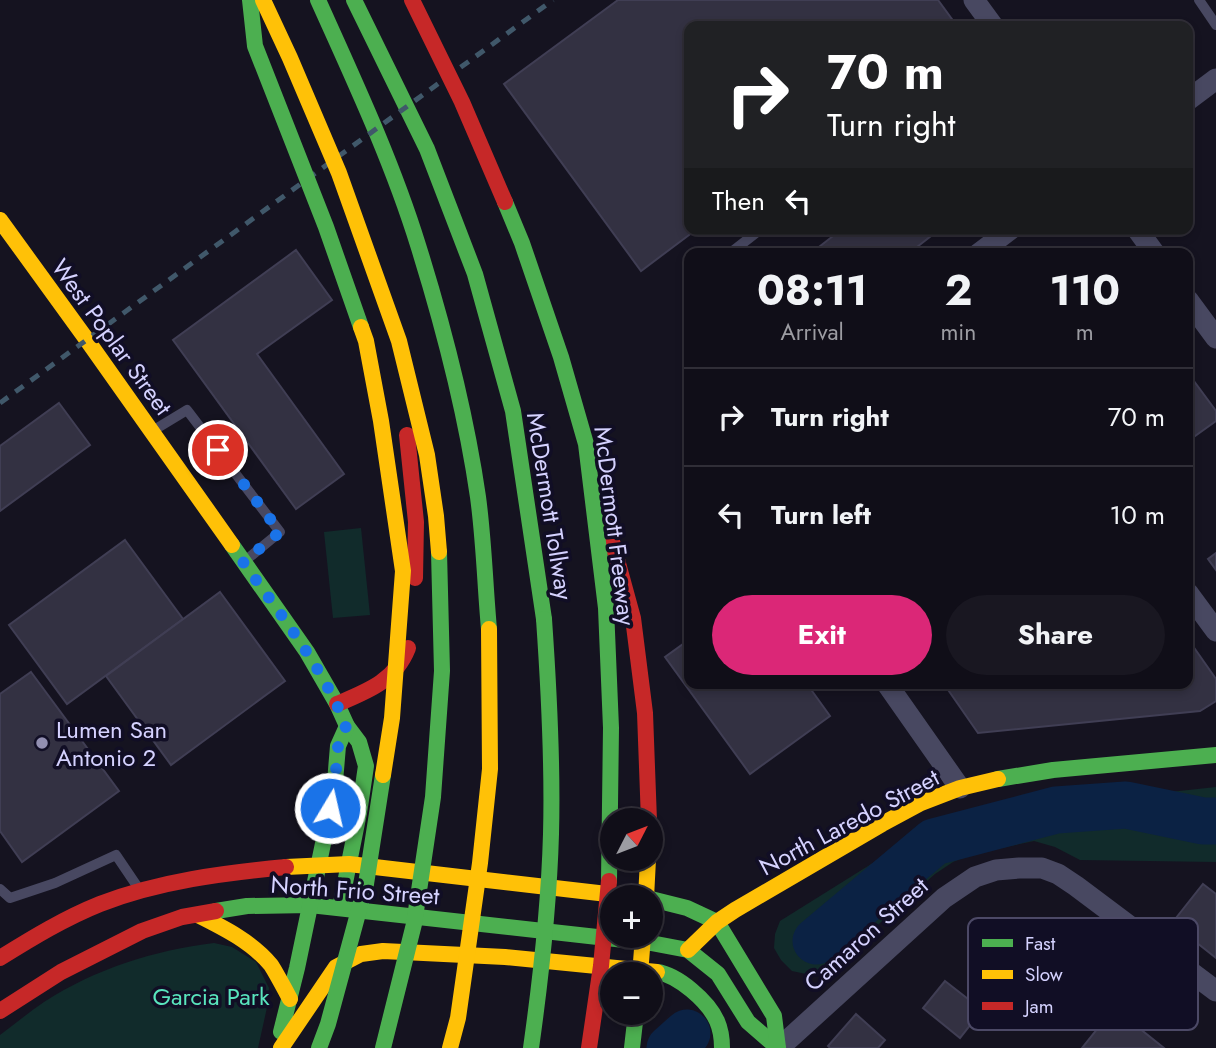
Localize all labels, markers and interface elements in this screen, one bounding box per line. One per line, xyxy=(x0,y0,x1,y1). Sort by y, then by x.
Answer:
text: 70 m xyxy=(827,37,944,107)
icon: right xyxy=(712,49,803,140)
text: Turn right xyxy=(827,102,956,148)
text: Then xyxy=(712,182,765,220)
icon: left xyxy=(779,182,817,220)
street label: West Poplar Street xyxy=(43,252,181,423)
text: 08:11 xyxy=(757,260,867,321)
text: 2 xyxy=(945,260,972,321)
text: 110 xyxy=(1049,260,1120,321)
text: Arrival xyxy=(781,315,844,349)
text: min xyxy=(940,315,976,349)
text: m xyxy=(1076,315,1094,349)
icon: right xyxy=(712,398,750,436)
text: Turn right xyxy=(771,398,889,436)
text: 70 m xyxy=(1108,398,1165,436)
street label: McDermott Tollway xyxy=(518,410,582,603)
pin xyxy=(188,420,248,480)
street label: McDermott Freeway xyxy=(585,424,645,628)
icon: arrive xyxy=(199,431,237,469)
icon: left xyxy=(712,496,750,534)
text: Turn left xyxy=(771,496,871,534)
text: 10 m xyxy=(1110,496,1165,534)
button: Exit xyxy=(712,595,932,675)
button: Share xyxy=(946,595,1165,675)
place label: Lumen San Antonio 2 xyxy=(56,712,167,775)
marker: Lumen San Antonio 2 xyxy=(34,735,50,751)
street label: North Laredo Street xyxy=(753,760,945,884)
position arrow xyxy=(293,771,367,845)
north arrow xyxy=(600,808,663,872)
map controls xyxy=(600,808,663,1025)
street label: North Frio Street xyxy=(269,867,441,913)
street label: Camaron Street xyxy=(796,869,936,999)
button: + xyxy=(600,885,663,948)
legend xyxy=(968,918,1198,1030)
text: Fast xyxy=(1025,930,1056,957)
text: Slow xyxy=(1025,961,1063,988)
button: − xyxy=(600,962,663,1025)
park label: Garcia Park xyxy=(152,979,270,1014)
text: Jam xyxy=(1022,993,1054,1020)

